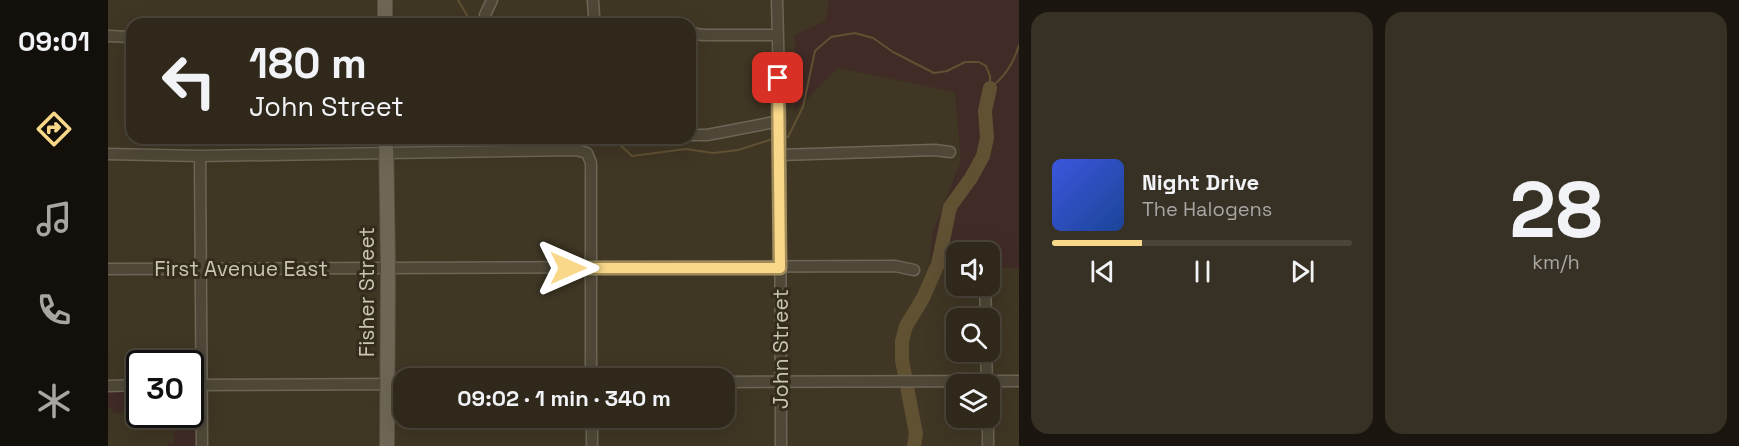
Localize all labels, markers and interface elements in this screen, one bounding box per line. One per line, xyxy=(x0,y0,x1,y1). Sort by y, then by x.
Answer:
text: 09:01 xyxy=(18,24,90,59)
text: 180 m xyxy=(249,37,367,90)
icon: left xyxy=(150,42,228,120)
pin xyxy=(752,52,803,103)
icon: arrive xyxy=(761,61,794,94)
text: John Street xyxy=(249,89,404,124)
icon: directions xyxy=(33,108,75,150)
text: 28 xyxy=(1509,160,1603,260)
text: Night Drive xyxy=(1142,168,1259,196)
text: The Halogens xyxy=(1142,196,1272,222)
icon: music xyxy=(33,198,75,240)
street label: Fisher Street xyxy=(353,227,380,357)
position arrow xyxy=(536,236,600,300)
map controls xyxy=(946,242,1000,428)
button: sound xyxy=(946,242,1000,296)
text: km/h xyxy=(1532,249,1580,275)
street label: First Avenue East xyxy=(154,255,328,282)
icon: previous xyxy=(1086,255,1119,288)
icon: pause xyxy=(1186,255,1219,288)
icon: next xyxy=(1286,255,1319,288)
icon: phone xyxy=(33,289,75,331)
street label: John Street xyxy=(767,289,794,409)
button: search xyxy=(946,308,1000,362)
speed limit sign: 30 xyxy=(126,350,204,428)
button: layers xyxy=(946,374,1000,428)
icon: climate xyxy=(33,380,75,422)
text: 09:02 · 1 min · 340 m xyxy=(457,384,671,412)

